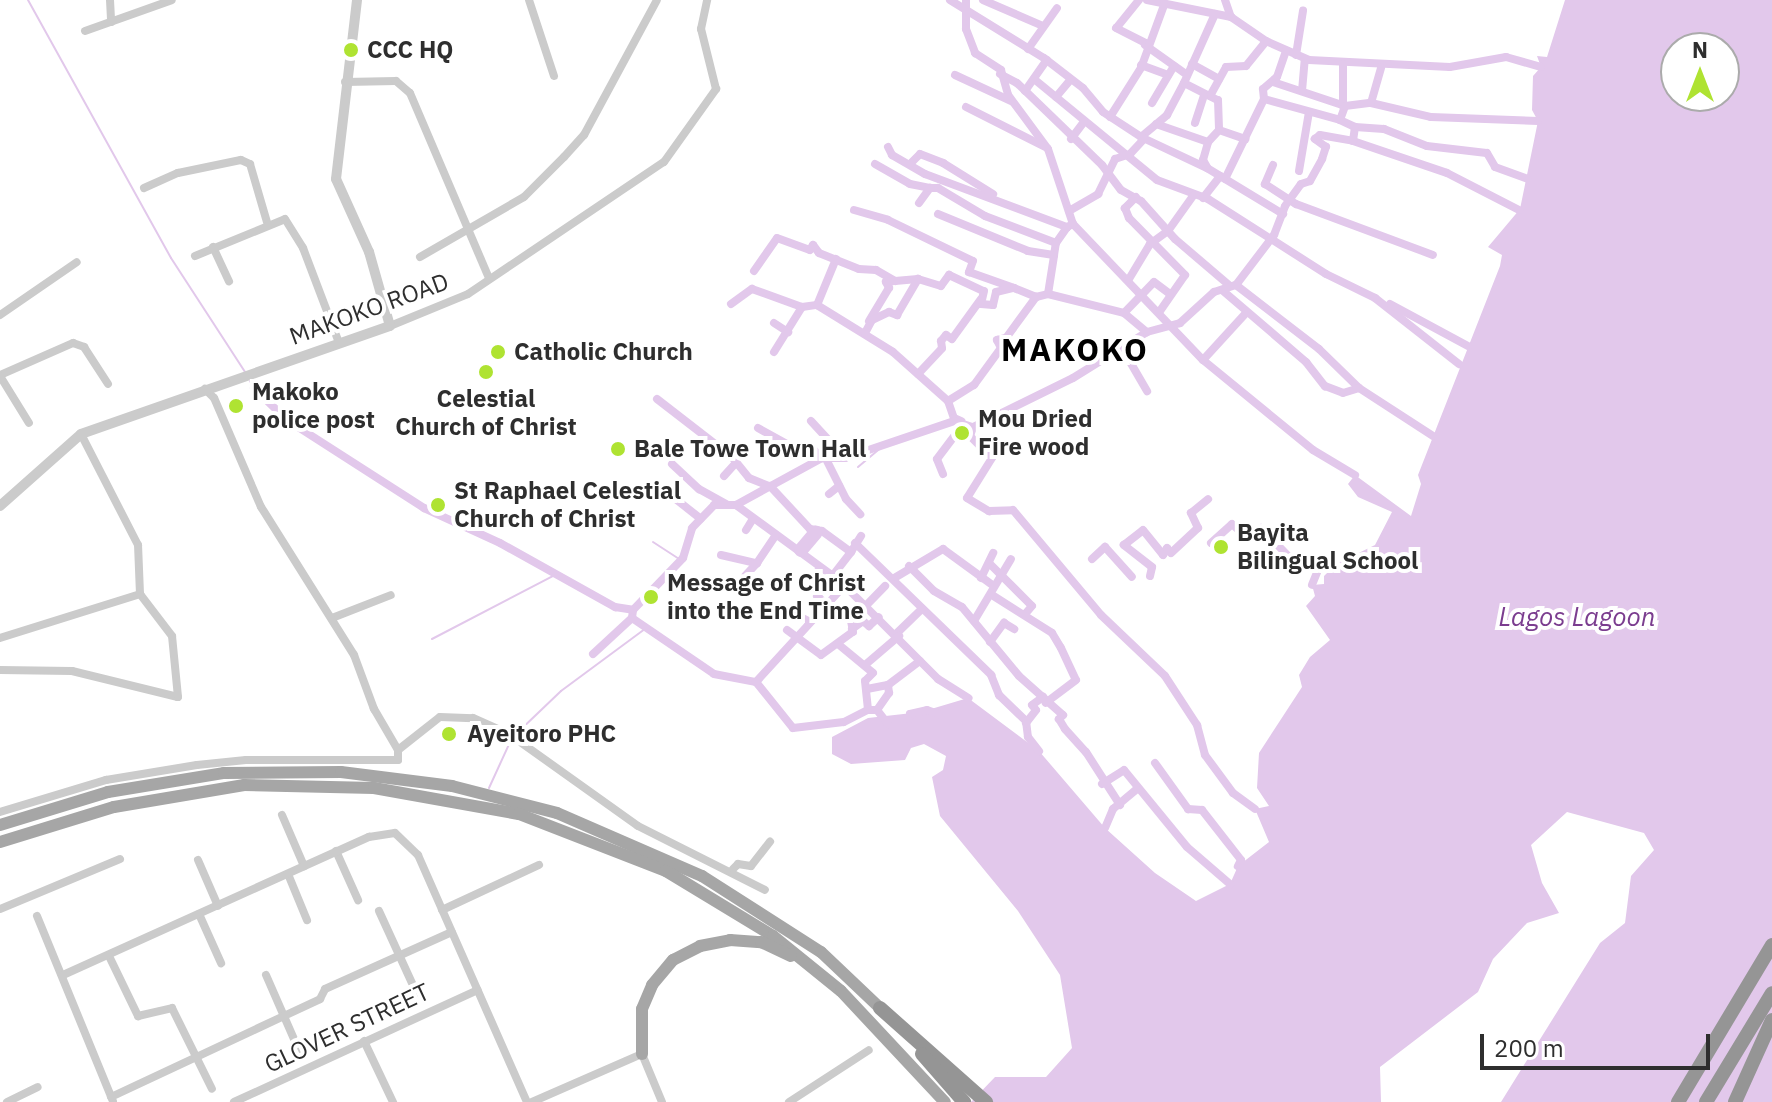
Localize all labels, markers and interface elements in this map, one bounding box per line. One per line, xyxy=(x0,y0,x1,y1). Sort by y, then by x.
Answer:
north arrow xyxy=(1660,32,1740,112)
text: N xyxy=(1692,35,1708,64)
place label: CCC HQ xyxy=(367,36,453,64)
marker: CCC HQ xyxy=(342,41,360,59)
street label: MAKOKO ROAD xyxy=(286,267,452,351)
district label: MAKOKO xyxy=(1001,330,1149,368)
place label: Catholic Church xyxy=(514,338,693,366)
marker: Catholic Church xyxy=(489,343,507,361)
marker: Celestial Church of Christ xyxy=(477,363,495,381)
place label: Makoko police post xyxy=(252,378,375,434)
place label: Celestial Church of Christ xyxy=(395,385,577,441)
marker: Makoko police post xyxy=(227,397,245,415)
place label: Mou Dried Fire wood xyxy=(978,405,1093,461)
marker: Mou Dried Fire wood xyxy=(953,424,971,442)
place label: Bale Towe Town Hall xyxy=(634,435,866,463)
marker: Bale Towe Town Hall xyxy=(609,440,627,458)
place label: St Raphael Celestial Church of Christ xyxy=(454,477,681,533)
marker: St Raphael Celestial Church of Christ xyxy=(429,496,447,514)
place label: Bayita Bilingual School xyxy=(1237,519,1418,575)
marker: Bayita Bilingual School xyxy=(1212,538,1230,556)
place label: Message of Christ into the End Time xyxy=(667,569,865,625)
marker: Message of Christ into the End Time xyxy=(642,588,660,606)
water label: Lagos Lagoon xyxy=(1498,601,1656,633)
place label: Ayeitoro PHC xyxy=(467,720,616,748)
marker: Ayeitoro PHC xyxy=(438,723,460,745)
street label: GLOVER STREET xyxy=(260,977,434,1079)
scale bar xyxy=(1484,1018,1714,1068)
text: 200 m xyxy=(1494,1032,1564,1064)

